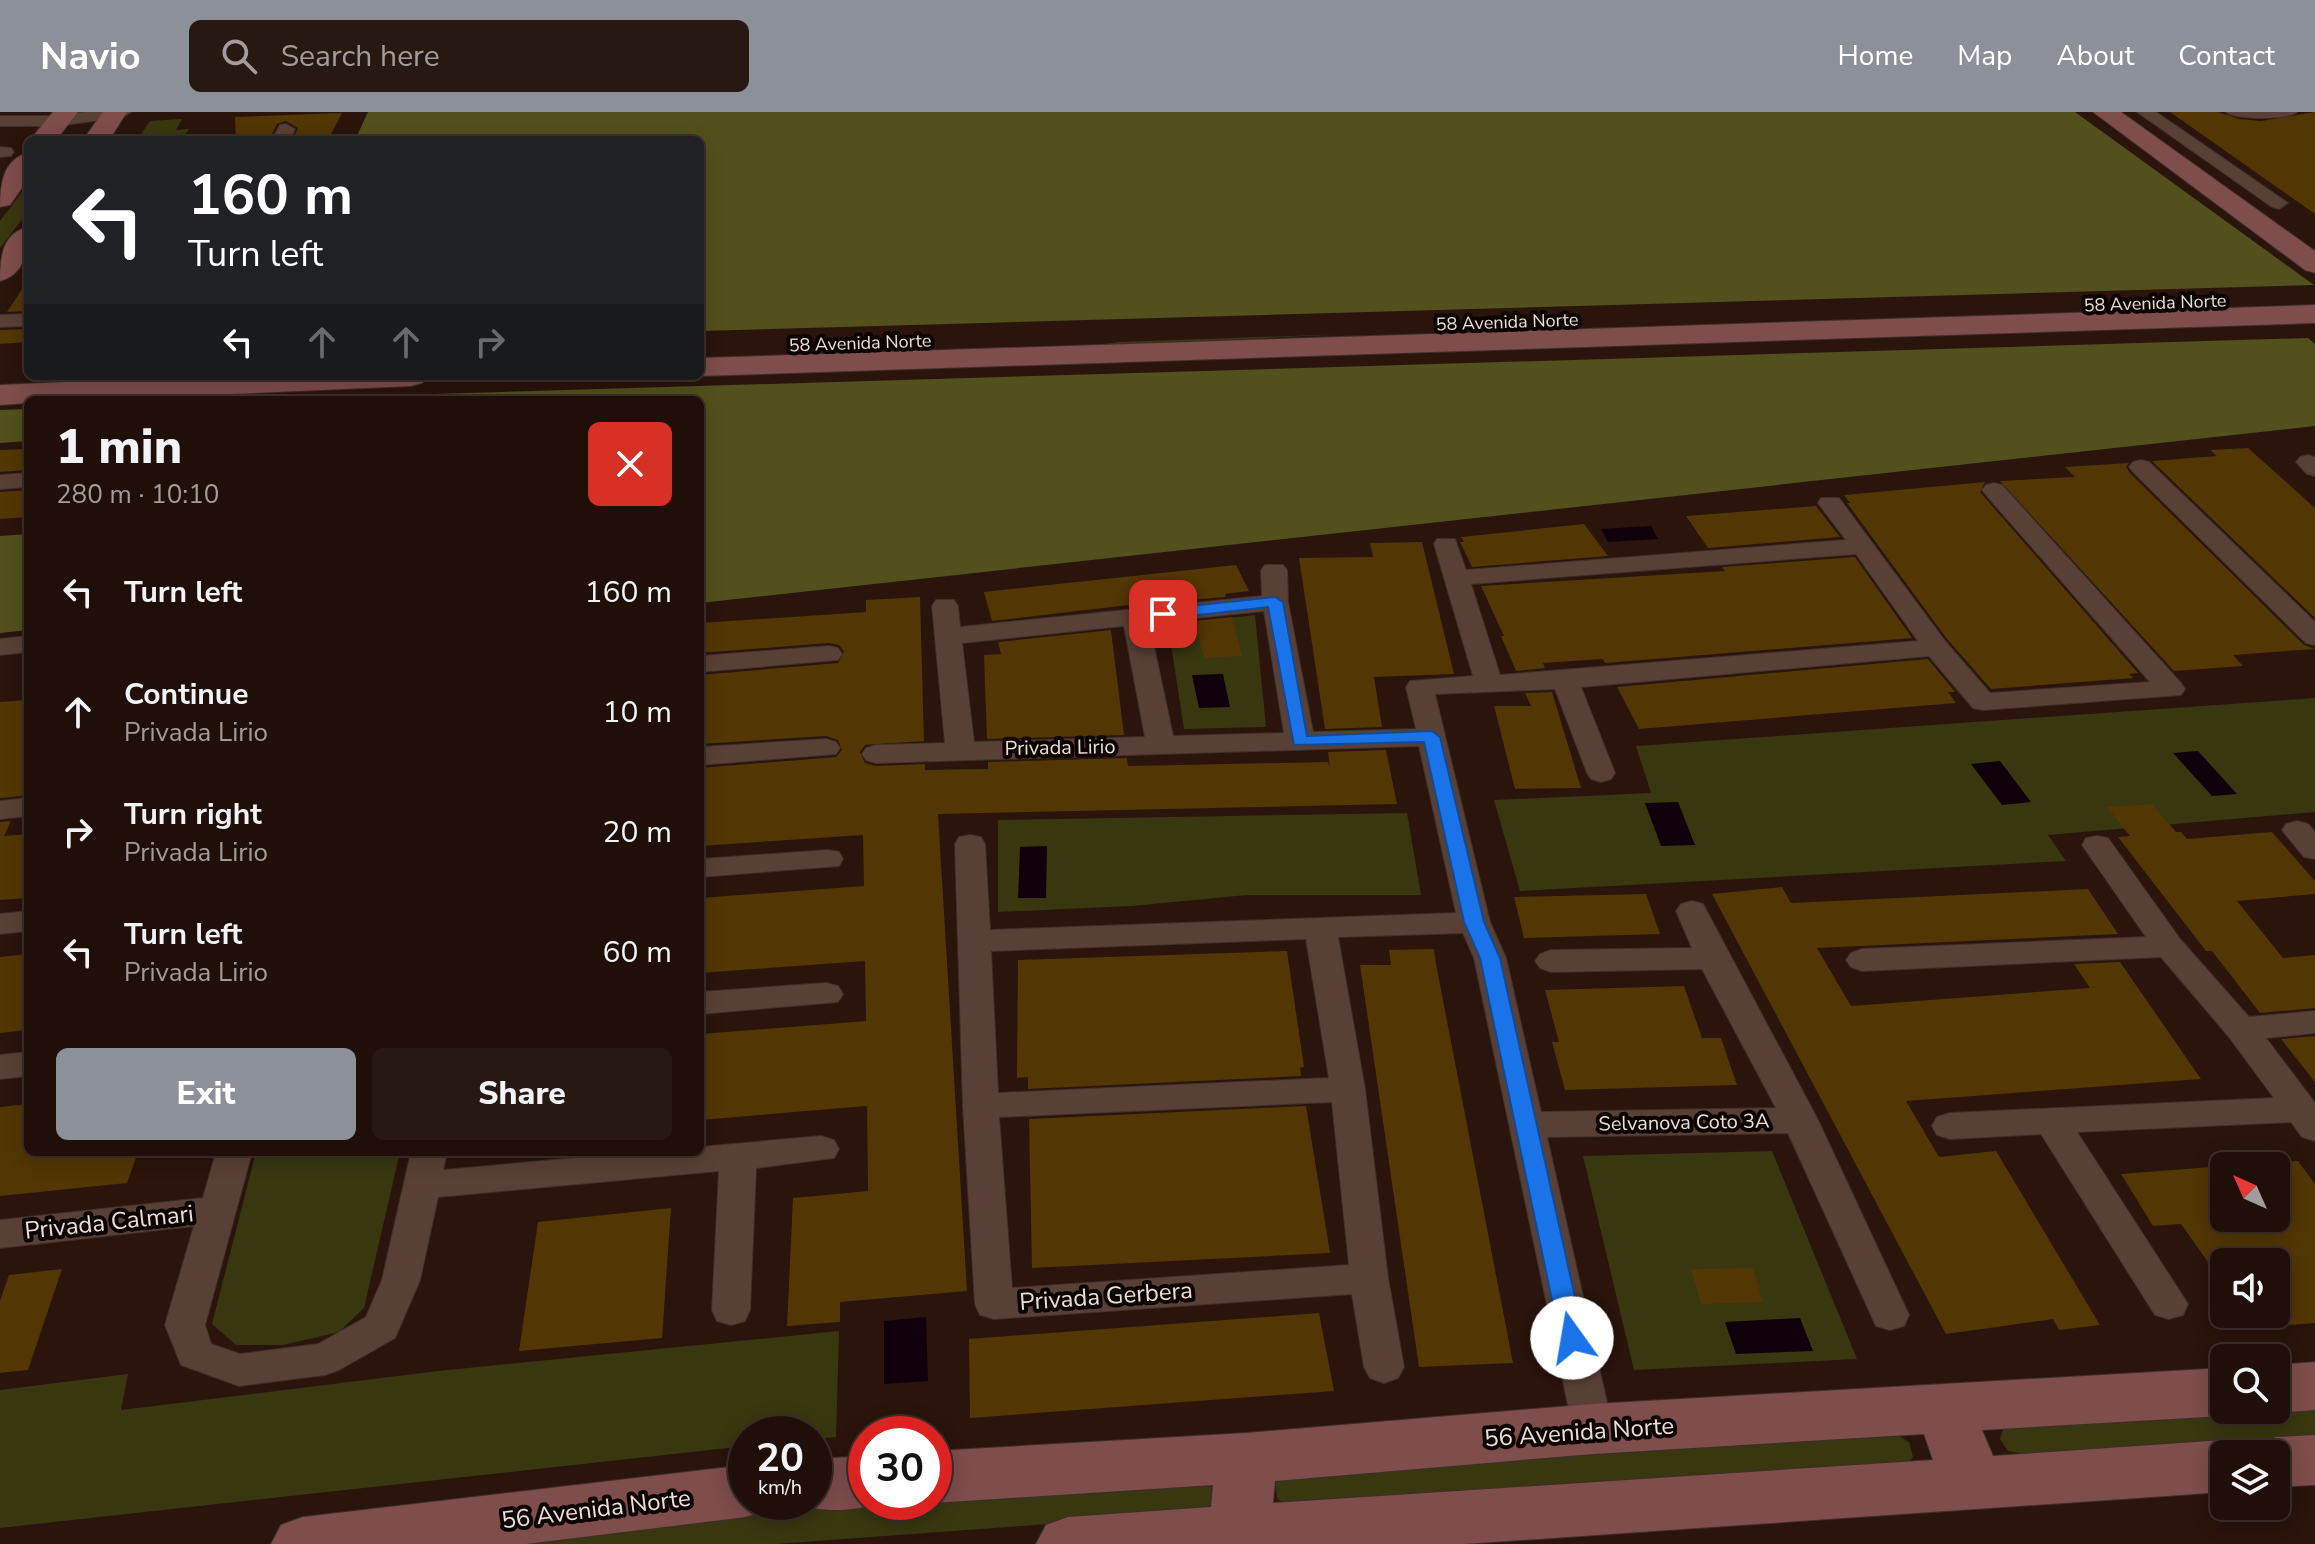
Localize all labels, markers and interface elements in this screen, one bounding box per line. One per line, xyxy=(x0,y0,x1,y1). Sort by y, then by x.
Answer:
search box xyxy=(189,20,749,92)
text: Navio xyxy=(40,31,141,82)
icon: search xyxy=(217,34,261,78)
text: Search here xyxy=(281,36,440,77)
text: Home xyxy=(1838,37,1913,75)
text: Map xyxy=(1957,37,2012,75)
text: About xyxy=(2056,37,2134,75)
text: Contact xyxy=(2178,37,2275,75)
text: 160 m xyxy=(188,157,353,234)
icon: left xyxy=(56,168,160,272)
text: Turn left xyxy=(188,230,323,279)
street label: 58 Avenida Norte xyxy=(2083,289,2227,317)
street label: 58 Avenida Norte xyxy=(1435,308,1579,336)
icon: left xyxy=(216,320,260,364)
icon: ahead xyxy=(300,320,344,364)
icon: ahead xyxy=(384,320,428,364)
icon: right xyxy=(468,320,512,364)
street label: 58 Avenida Norte xyxy=(788,329,932,357)
text: 1 min xyxy=(56,414,182,480)
button: close xyxy=(588,422,672,506)
text: 280 m · 10:10 xyxy=(56,477,219,512)
icon: left xyxy=(56,570,100,614)
text: Turn left xyxy=(124,572,242,613)
text: 160 m xyxy=(585,572,672,613)
pin xyxy=(1129,580,1197,648)
icon: arrive xyxy=(1141,592,1185,636)
text: Continue xyxy=(124,674,249,715)
icon: ahead xyxy=(56,690,100,734)
text: 10 m xyxy=(603,692,672,733)
text: Privada Lirio xyxy=(124,715,268,750)
street label: Privada Lirio xyxy=(1004,733,1116,762)
text: Turn right xyxy=(124,794,262,835)
icon: right xyxy=(56,810,100,854)
text: 20 m xyxy=(603,812,672,853)
text: Privada Lirio xyxy=(124,835,268,870)
text: Turn left xyxy=(124,914,242,955)
icon: left xyxy=(56,930,100,974)
text: 60 m xyxy=(603,932,672,973)
text: Privada Lirio xyxy=(124,955,268,990)
button: Exit xyxy=(56,1048,356,1140)
button: Share xyxy=(372,1048,672,1140)
street label: Selvanova Coto 3A xyxy=(1598,1108,1770,1137)
north arrow xyxy=(2210,1152,2290,1232)
map controls xyxy=(2210,1152,2290,1520)
street label: Privada Calmari xyxy=(23,1197,195,1247)
button: sound xyxy=(2210,1248,2290,1328)
street label: Privada Gerbera xyxy=(1018,1274,1194,1318)
position arrow xyxy=(1530,1296,1614,1380)
button: search xyxy=(2210,1344,2290,1424)
street label: 56 Avenida Norte xyxy=(1483,1409,1675,1455)
speed limit sign: 30 xyxy=(848,1416,952,1520)
text: 20 xyxy=(756,1431,804,1485)
button: layers xyxy=(2210,1440,2290,1520)
text: km/h xyxy=(758,1474,802,1501)
street label: 56 Avenida Norte xyxy=(500,1482,692,1536)

